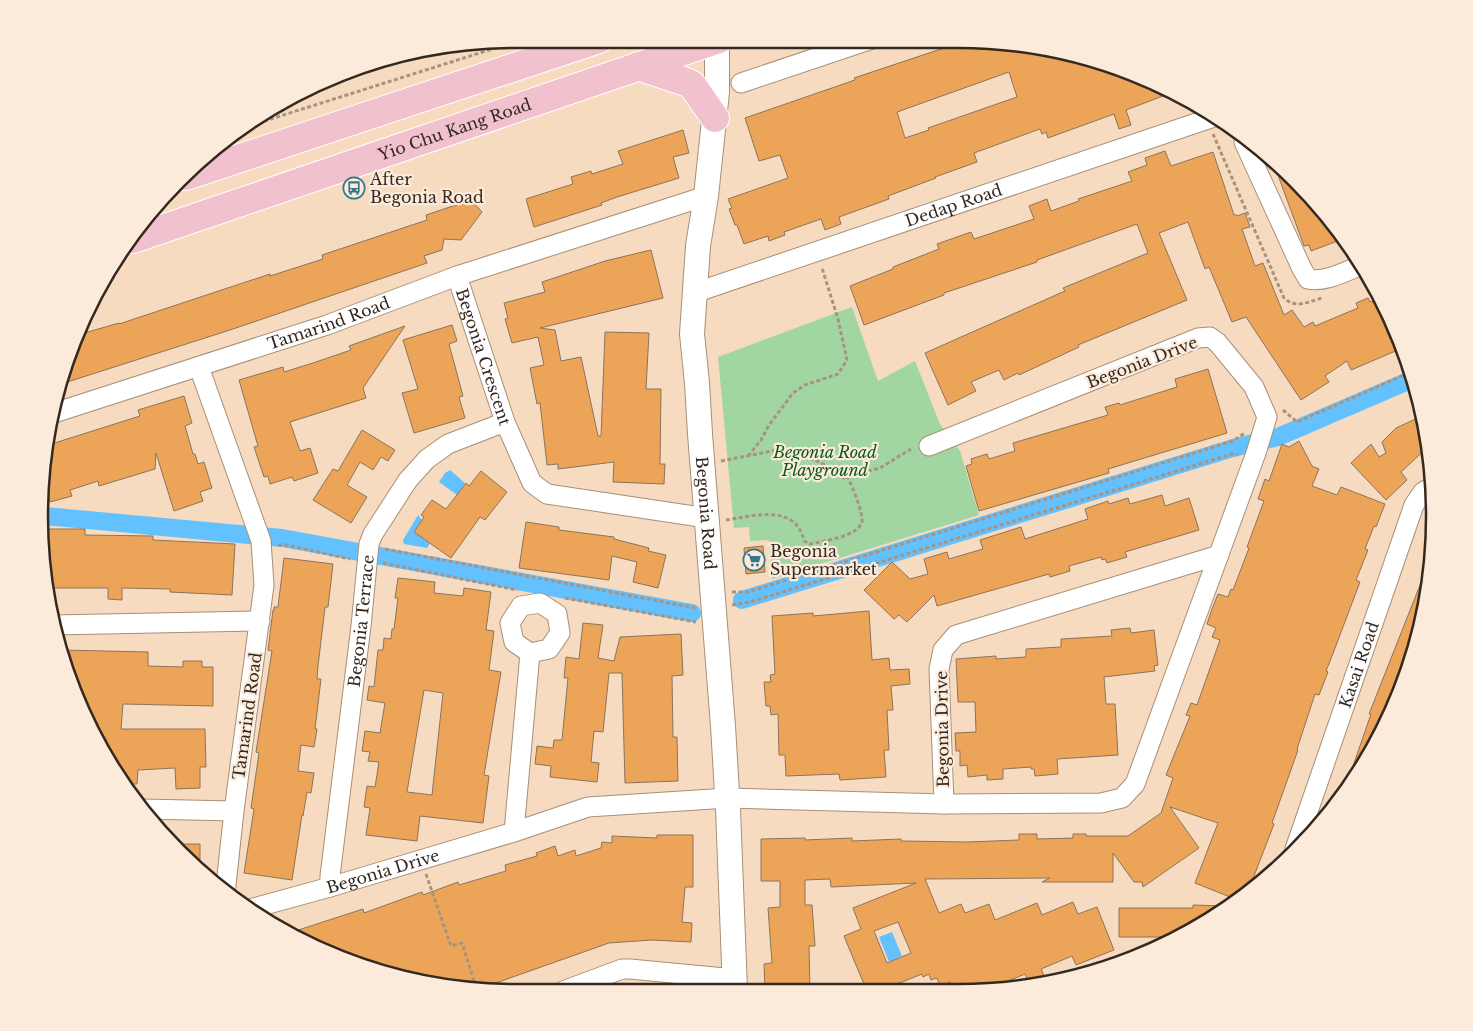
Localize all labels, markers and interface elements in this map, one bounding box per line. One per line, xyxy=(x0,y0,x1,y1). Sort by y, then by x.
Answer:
street label: Yio Chu Kang Road xyxy=(375,94,534,165)
place label: After Begonia Road xyxy=(369,169,484,207)
bus stop icon: After Begonia Road xyxy=(342,176,366,200)
street label: Dedap Road xyxy=(902,179,1005,231)
street label: Begonia Crescent xyxy=(452,286,515,428)
street label: Tamarind Road xyxy=(265,292,393,354)
street label: Begonia Drive xyxy=(1084,332,1200,392)
park label: Begonia Road Playground xyxy=(772,442,877,480)
street label: Begonia Road xyxy=(692,455,721,571)
place label: Begonia Supermarket xyxy=(770,541,877,579)
supermarket icon: Begonia Supermarket xyxy=(742,548,766,572)
street label: Begonia Terrace xyxy=(344,554,378,688)
street label: Kasai Road xyxy=(1335,619,1383,711)
street label: Tamarind Road xyxy=(228,651,266,781)
street label: Begonia Drive xyxy=(931,670,953,788)
street label: Begonia Drive xyxy=(324,845,442,898)

